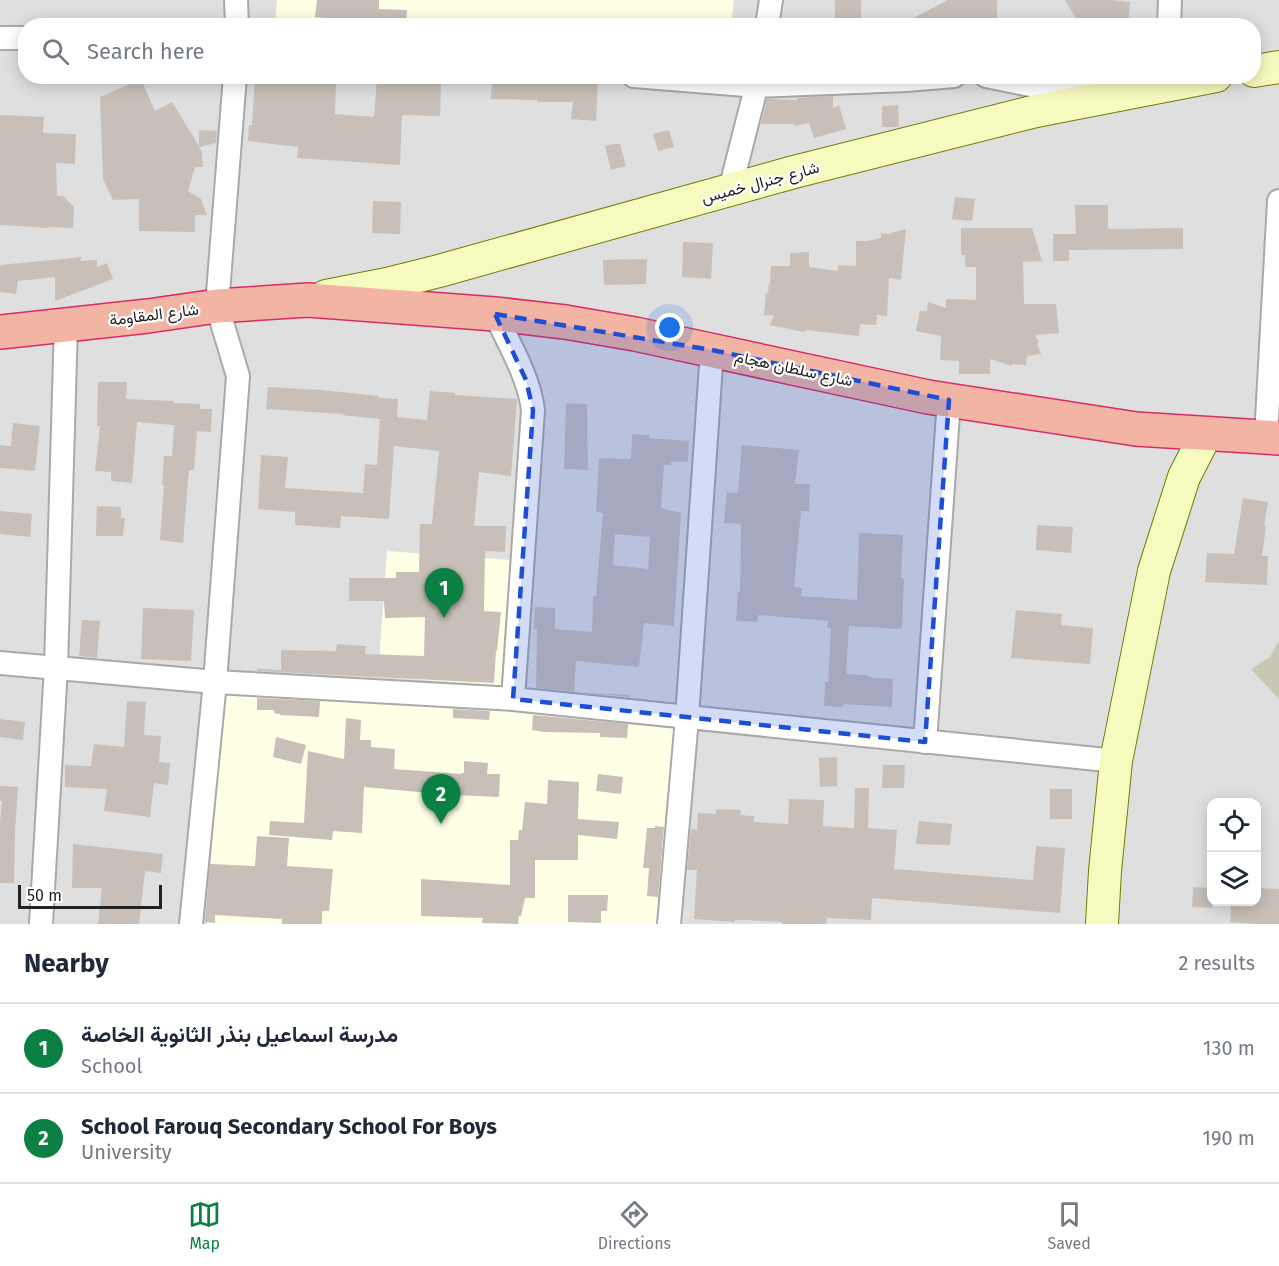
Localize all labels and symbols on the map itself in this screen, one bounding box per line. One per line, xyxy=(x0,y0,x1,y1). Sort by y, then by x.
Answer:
street label: شارع جنرال خميس xyxy=(699,158,822,209)
street label: شارع المقاومة xyxy=(108,300,200,331)
your location xyxy=(655,313,684,342)
street label: شارع سلطان هجام xyxy=(733,347,855,392)
pin: 1 xyxy=(424,568,464,618)
pin: 2 xyxy=(422,774,460,824)
scale bar xyxy=(18,882,162,910)

